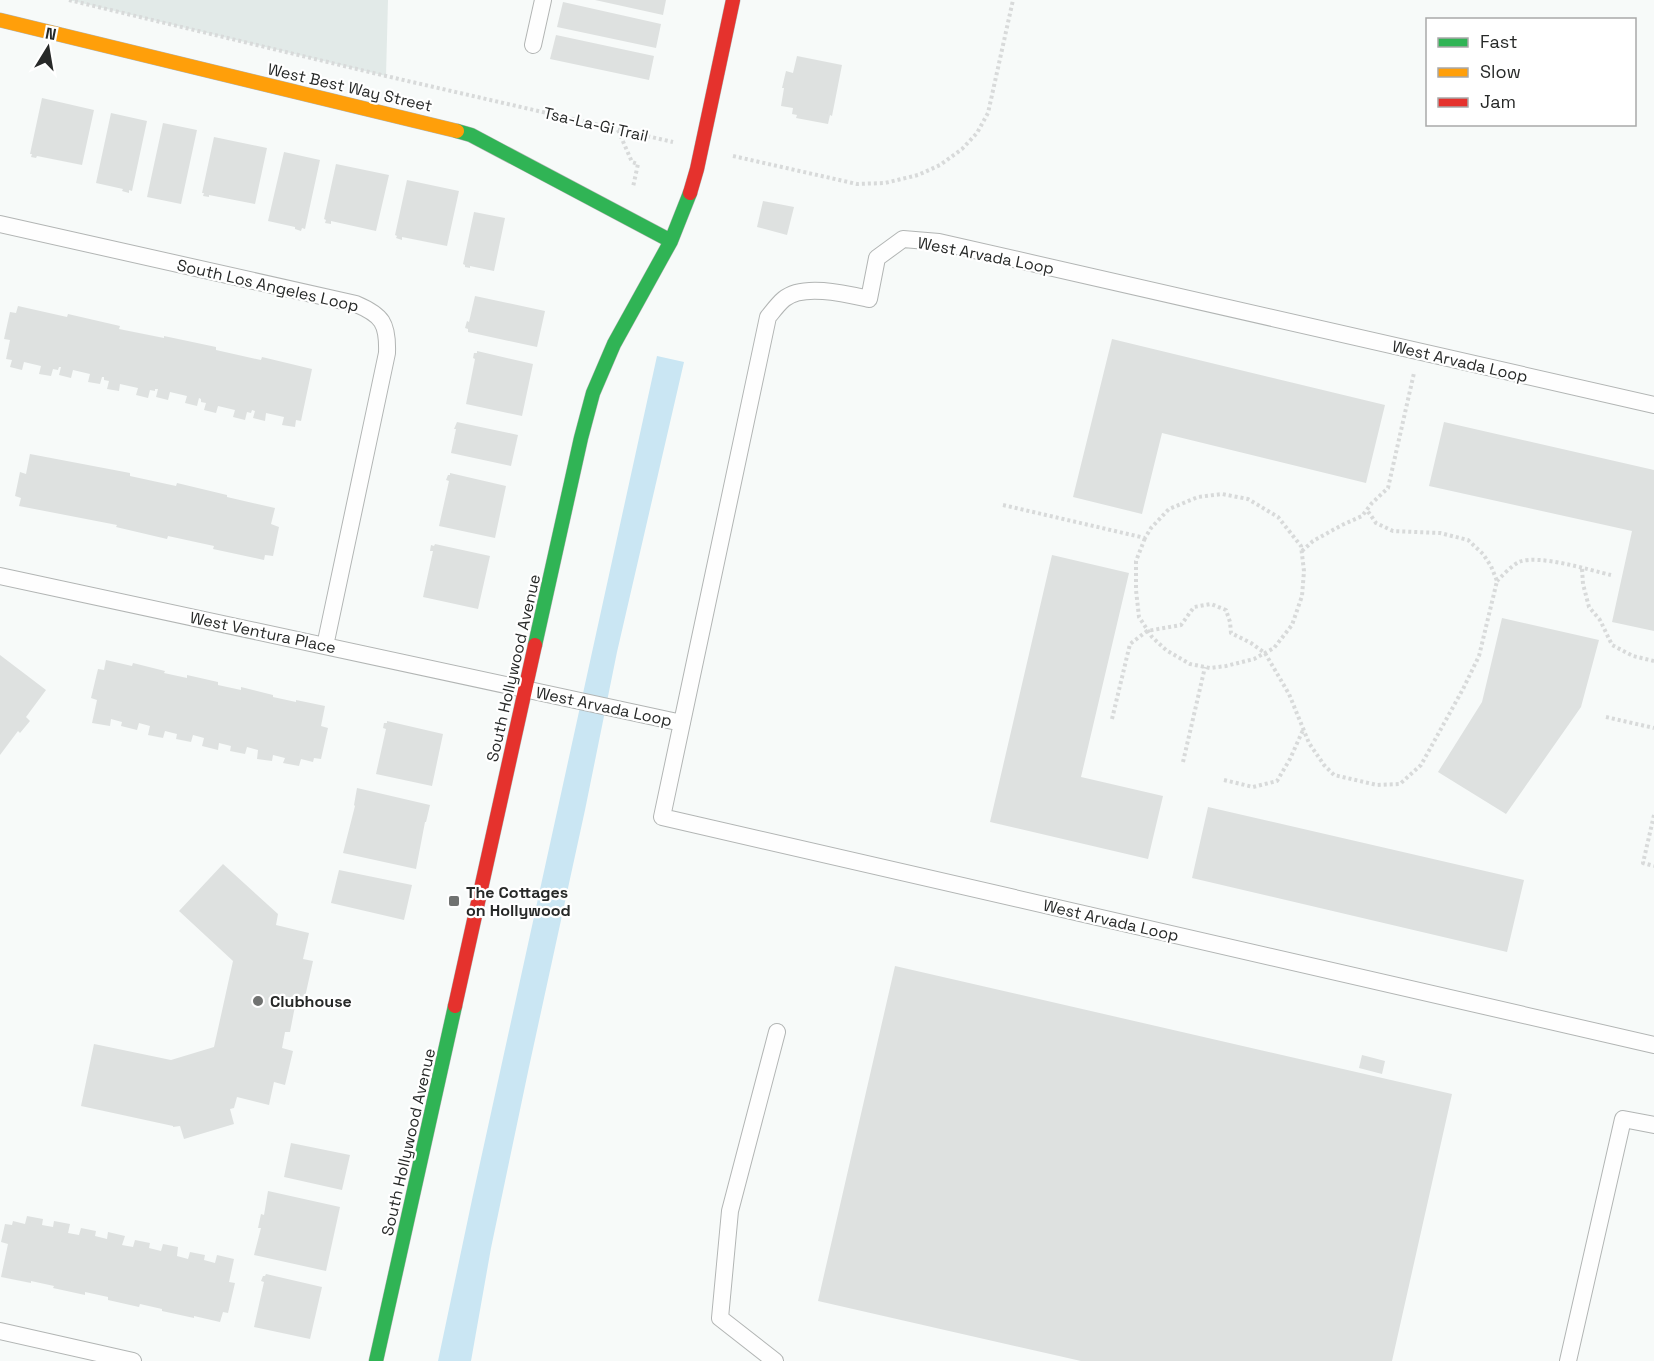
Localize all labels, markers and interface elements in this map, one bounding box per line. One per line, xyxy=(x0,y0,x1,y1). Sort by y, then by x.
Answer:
north arrow xyxy=(18,18,78,78)
legend xyxy=(1426,18,1636,126)
text: N xyxy=(43,22,58,45)
text: Fast xyxy=(1480,30,1517,53)
street label: West Best Way Street xyxy=(266,58,434,117)
text: Slow xyxy=(1480,60,1521,83)
text: Jam xyxy=(1480,90,1516,113)
street label: Tsa-La-Gi Trail xyxy=(541,102,650,147)
street label: West Arvada Loop xyxy=(916,232,1056,279)
street label: South Los Angeles Loop xyxy=(175,254,361,317)
street label: West Arvada Loop xyxy=(1390,336,1530,387)
street label: South Hollywood Avenue xyxy=(482,572,545,764)
street label: West Ventura Place xyxy=(188,607,338,658)
street label: West Arvada Loop xyxy=(534,682,674,731)
place label: The Cottages on Hollywood xyxy=(466,882,571,921)
marker: The Cottages on Hollywood xyxy=(447,894,461,908)
street label: West Arvada Loop xyxy=(1041,895,1181,946)
place label: Clubhouse xyxy=(270,991,352,1012)
marker: Clubhouse xyxy=(251,994,265,1008)
street label: South Hollywood Avenue xyxy=(377,1046,440,1238)

